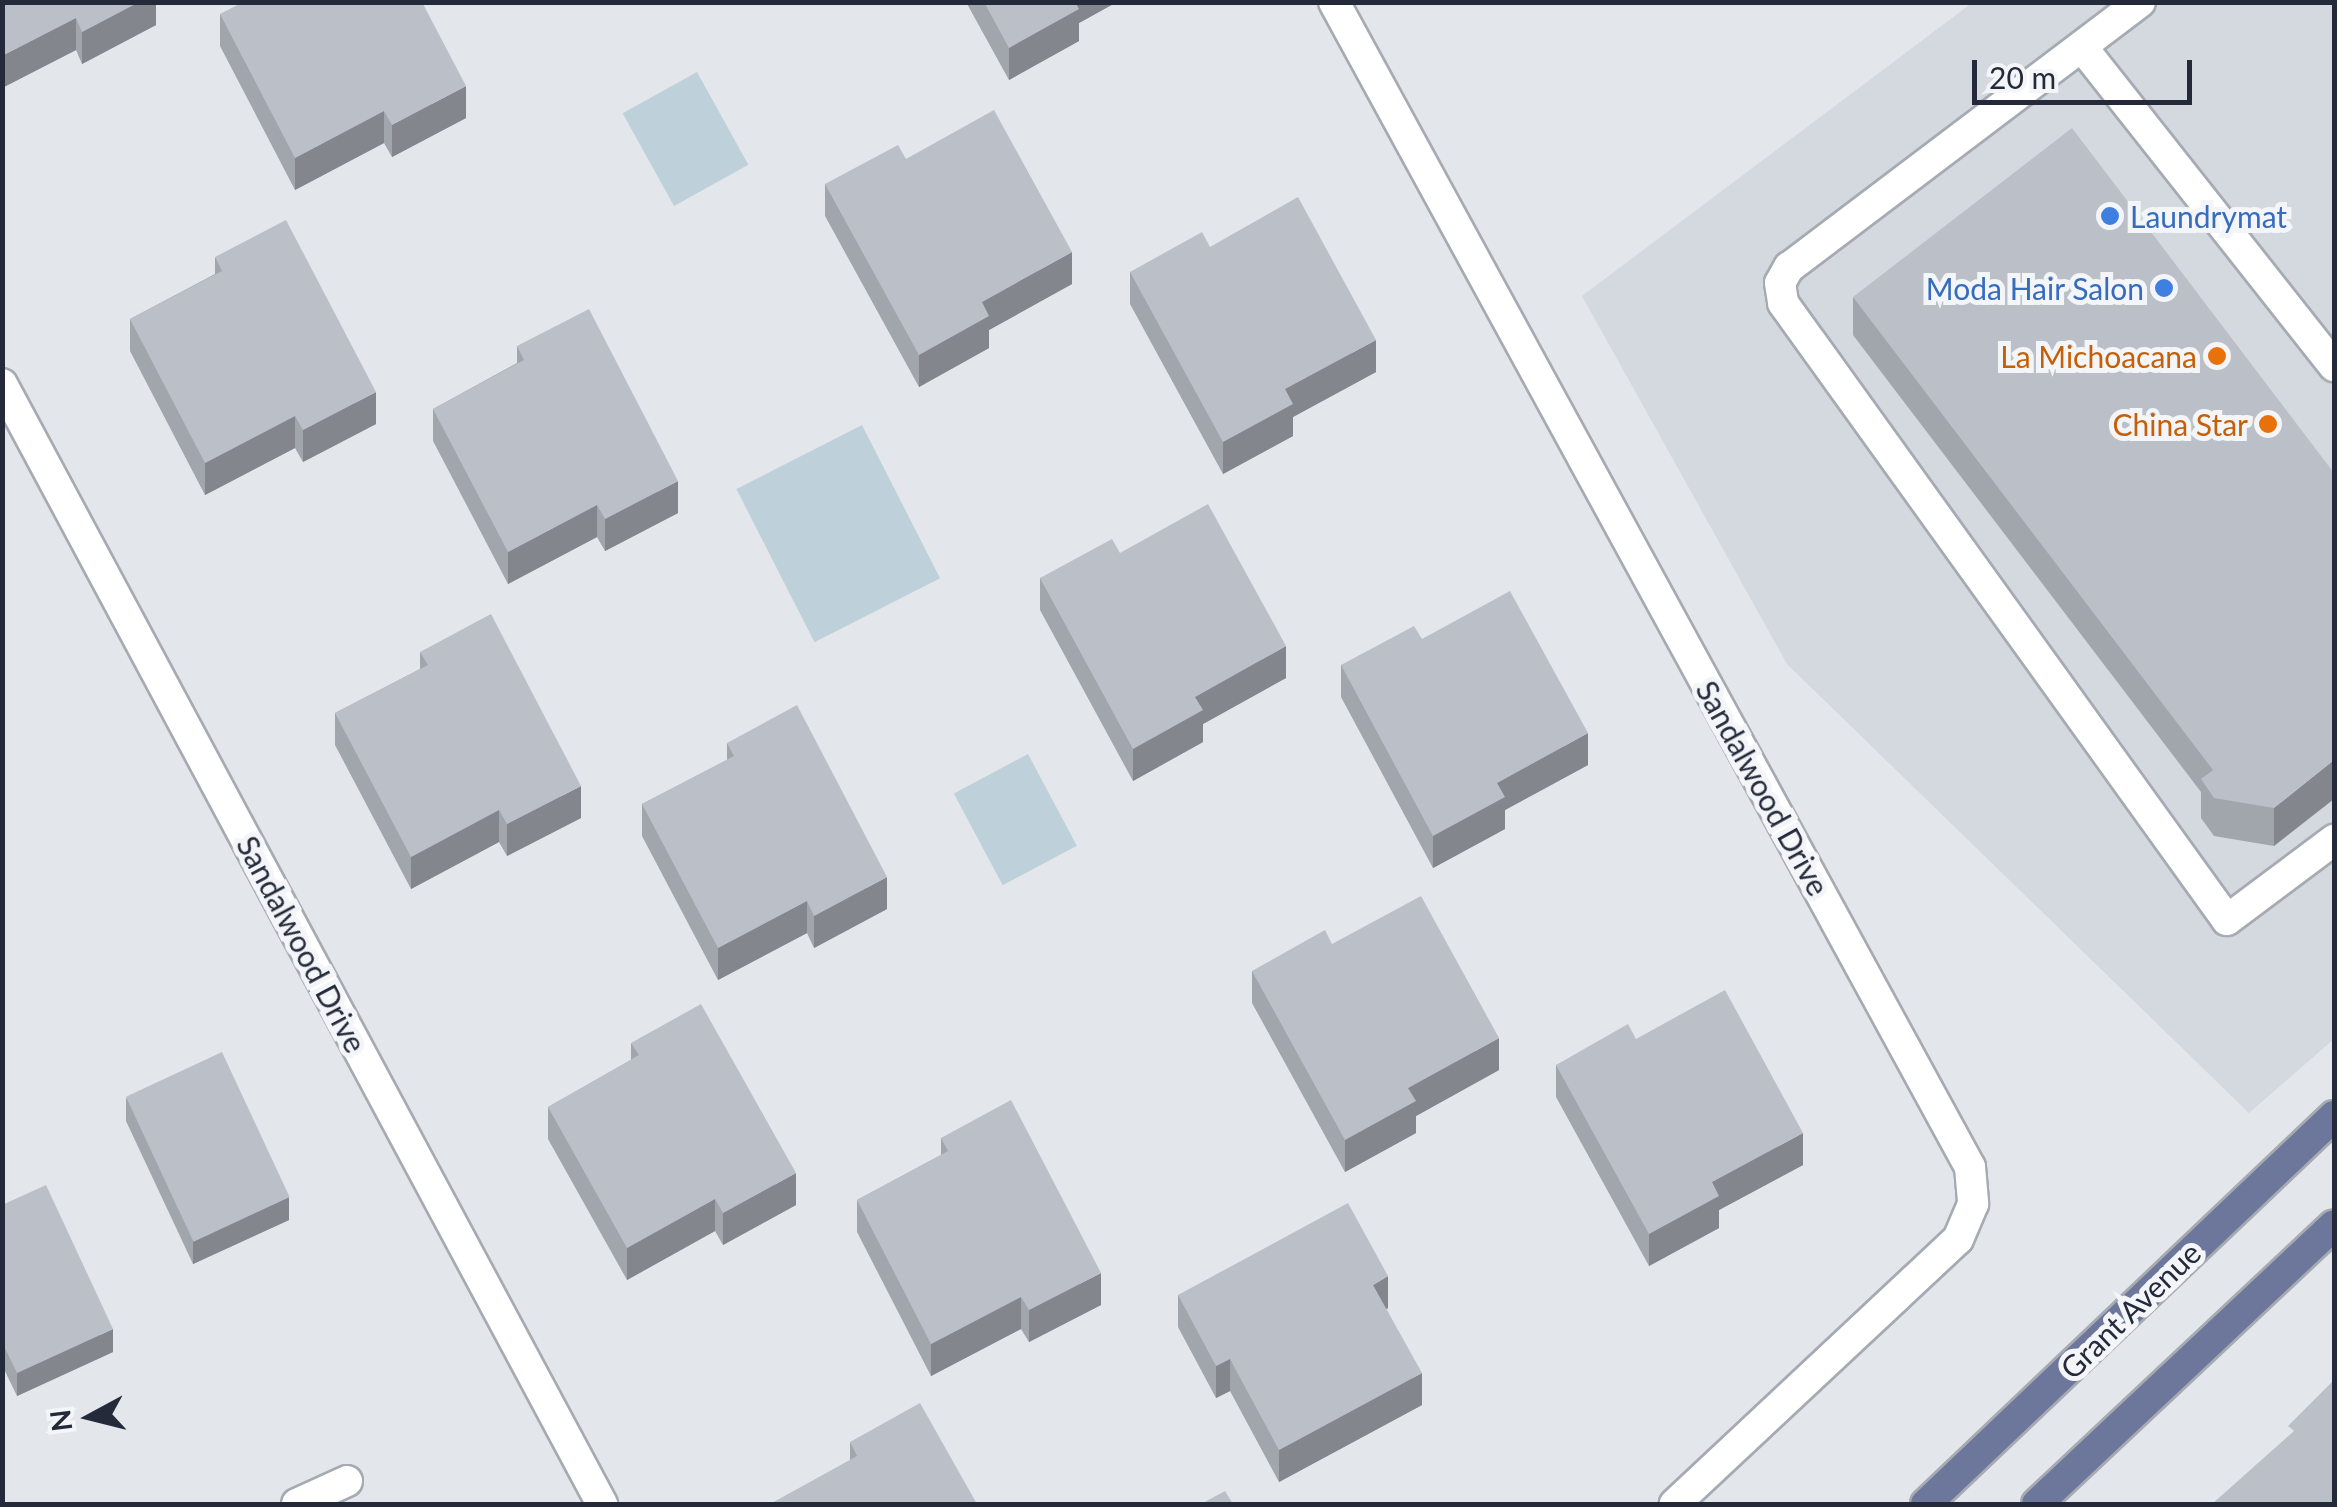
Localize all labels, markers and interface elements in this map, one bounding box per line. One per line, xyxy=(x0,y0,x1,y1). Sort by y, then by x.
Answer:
scale bar xyxy=(1977,40,2197,102)
text: 20 m xyxy=(1989,59,2056,95)
place label: Laundrymat xyxy=(2130,198,2287,234)
marker: Laundrymat xyxy=(2099,205,2121,227)
place label: Moda Hair Salon xyxy=(1925,270,2144,306)
marker: Moda Hair Salon xyxy=(2153,277,2175,299)
place label: La Michoacana xyxy=(2000,338,2197,374)
marker: La Michoacana xyxy=(2206,345,2228,367)
place label: China Star xyxy=(2113,406,2248,442)
marker: China Star xyxy=(2257,413,2279,435)
street label: Sandalwood Drive xyxy=(1689,674,1837,902)
street label: Sandalwood Drive xyxy=(230,830,374,1058)
street label: Grant Avenue xyxy=(2052,1234,2208,1386)
north arrow xyxy=(40,1367,140,1467)
text: N xyxy=(42,1408,78,1433)

